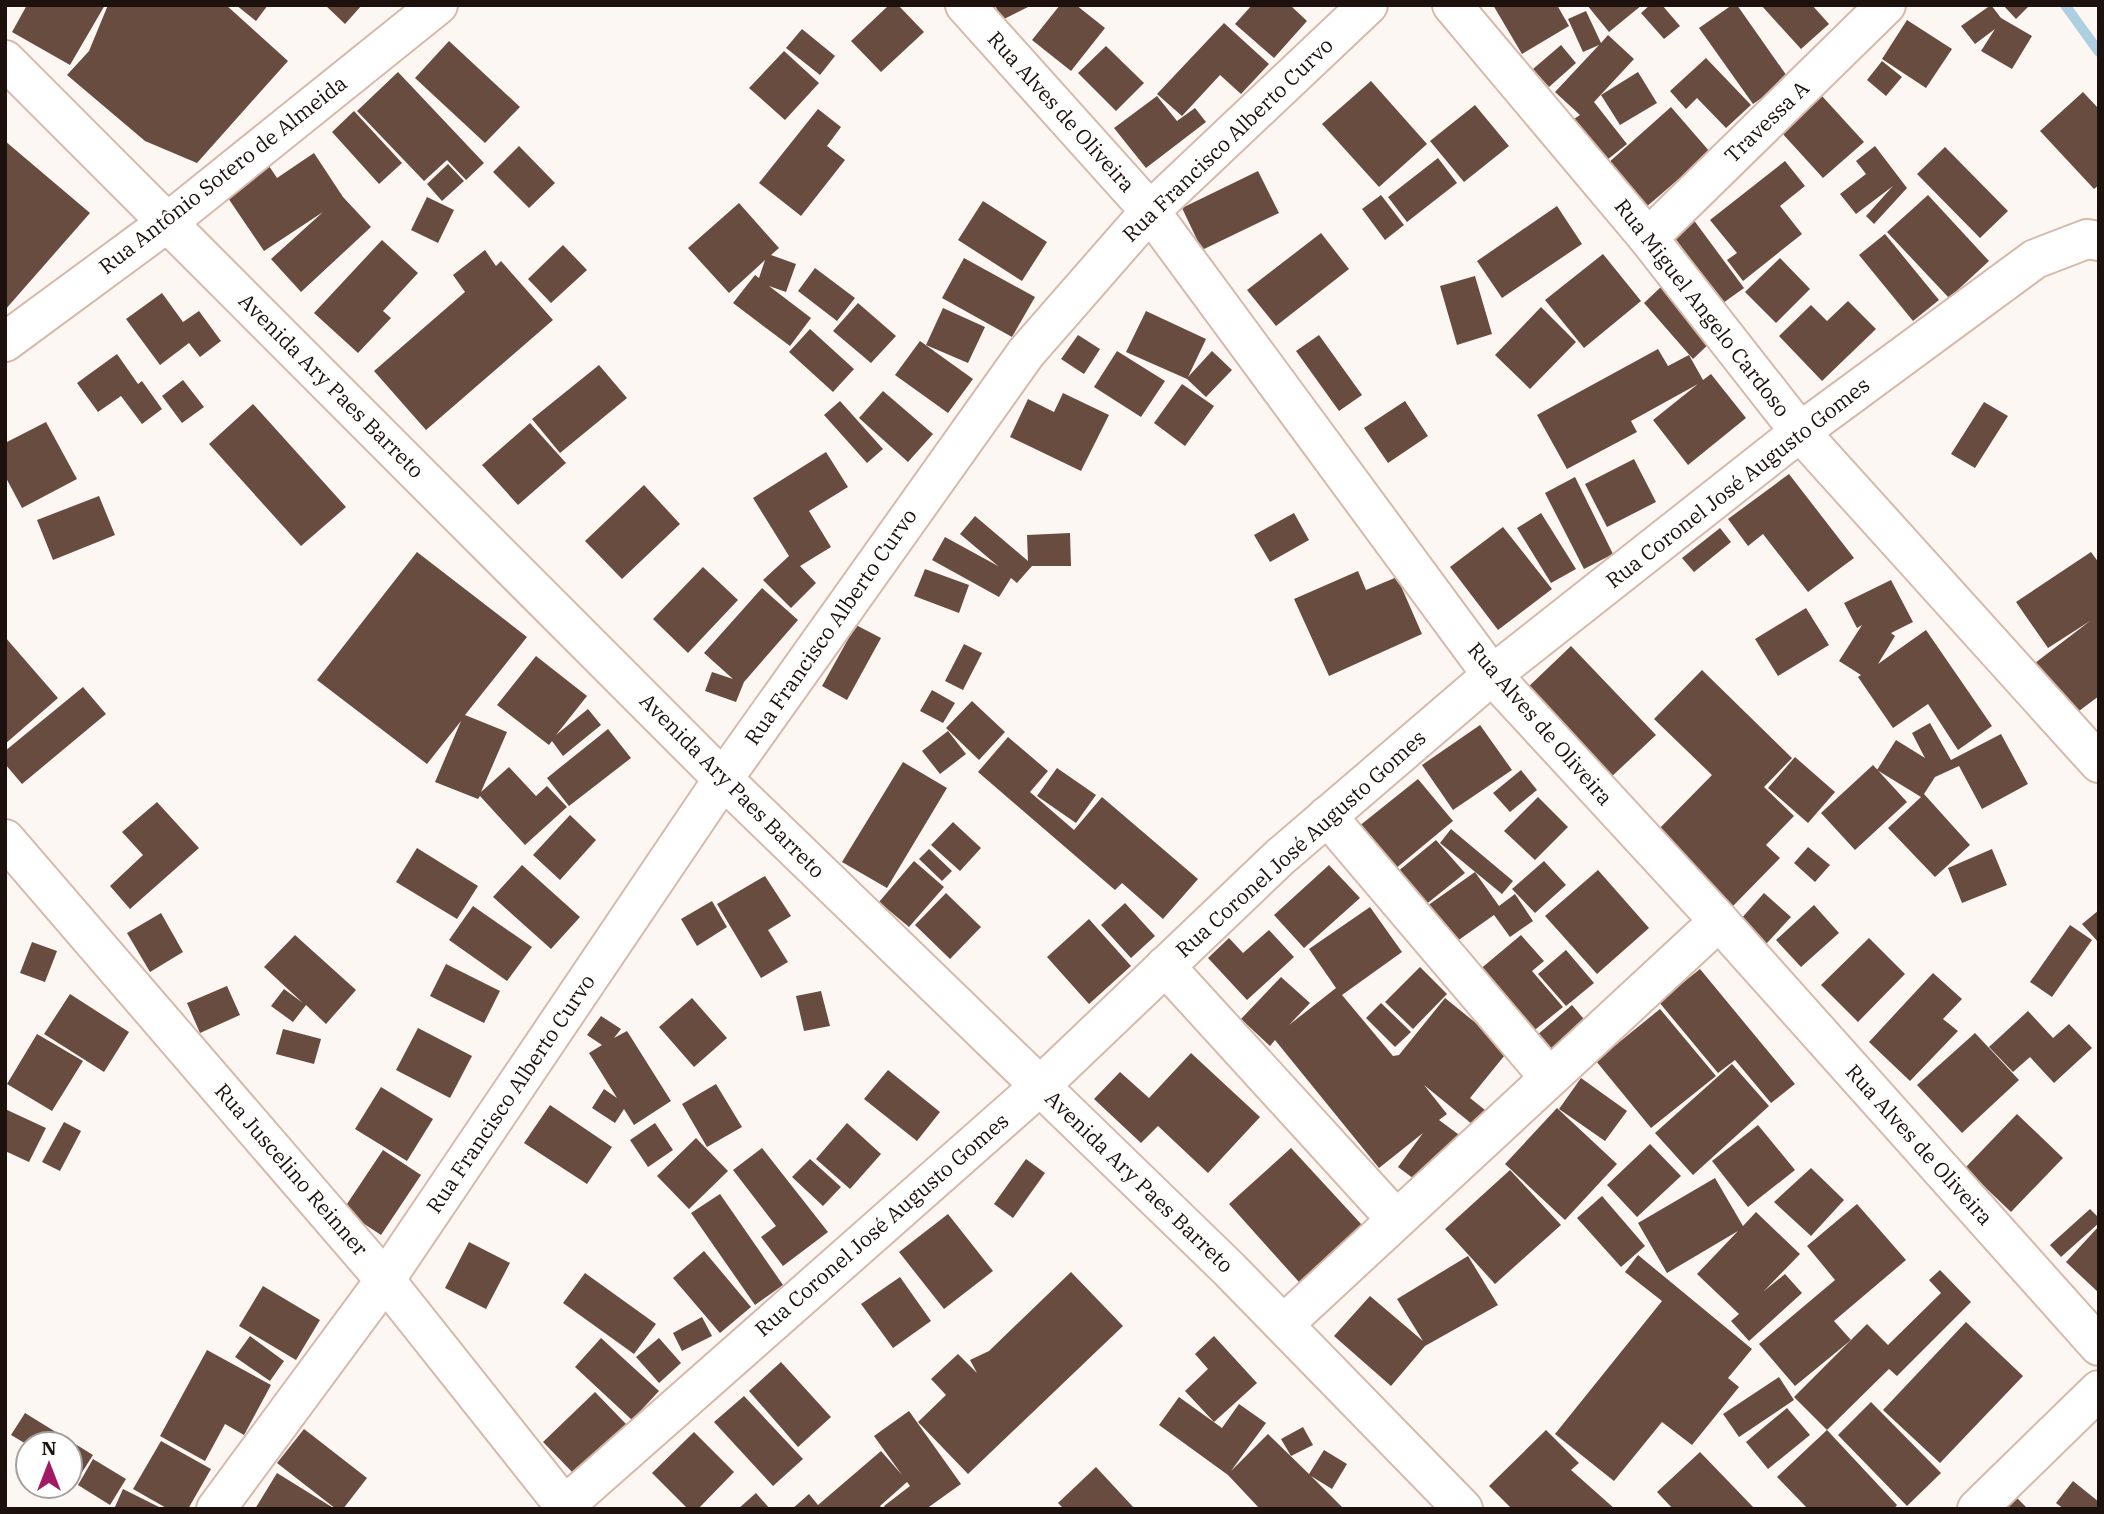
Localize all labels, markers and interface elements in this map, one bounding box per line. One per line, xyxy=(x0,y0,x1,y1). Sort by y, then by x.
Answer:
street label: Rua Alves de Oliveira xyxy=(982,25,1142,198)
street label: Rua Francisco Alberto Curvo xyxy=(1116,31,1339,248)
street label: Rua Antônio Sotero de Almeida xyxy=(93,68,352,280)
street label: Travessa A xyxy=(1718,74,1815,169)
street label: Rua Miguel Angelo Cardoso xyxy=(1609,193,1797,422)
street label: Avenida Ary Paes Barreto xyxy=(233,287,430,484)
street label: Rua Coronel José Augusto Gomes xyxy=(1600,370,1875,594)
street label: Rua Francisco Alberto Curvo xyxy=(738,503,923,750)
street label: Rua Alves de Oliveira xyxy=(1462,636,1619,811)
street label: Avenida Ary Paes Barreto xyxy=(634,687,831,884)
street label: Rua Coronel José Augusto Gomes xyxy=(1169,723,1431,963)
street label: Rua Francisco Alberto Curvo xyxy=(420,968,601,1218)
street label: Rua Alves de Oliveira xyxy=(1840,1058,2000,1231)
street label: Rua Juscelino Reinner xyxy=(209,1077,375,1262)
street label: Avenida Ary Paes Barreto xyxy=(1040,1084,1240,1279)
street label: Rua Coronel José Augusto Gomes xyxy=(749,1106,1014,1342)
north arrow xyxy=(14,1430,84,1500)
text: N xyxy=(41,1436,57,1460)

